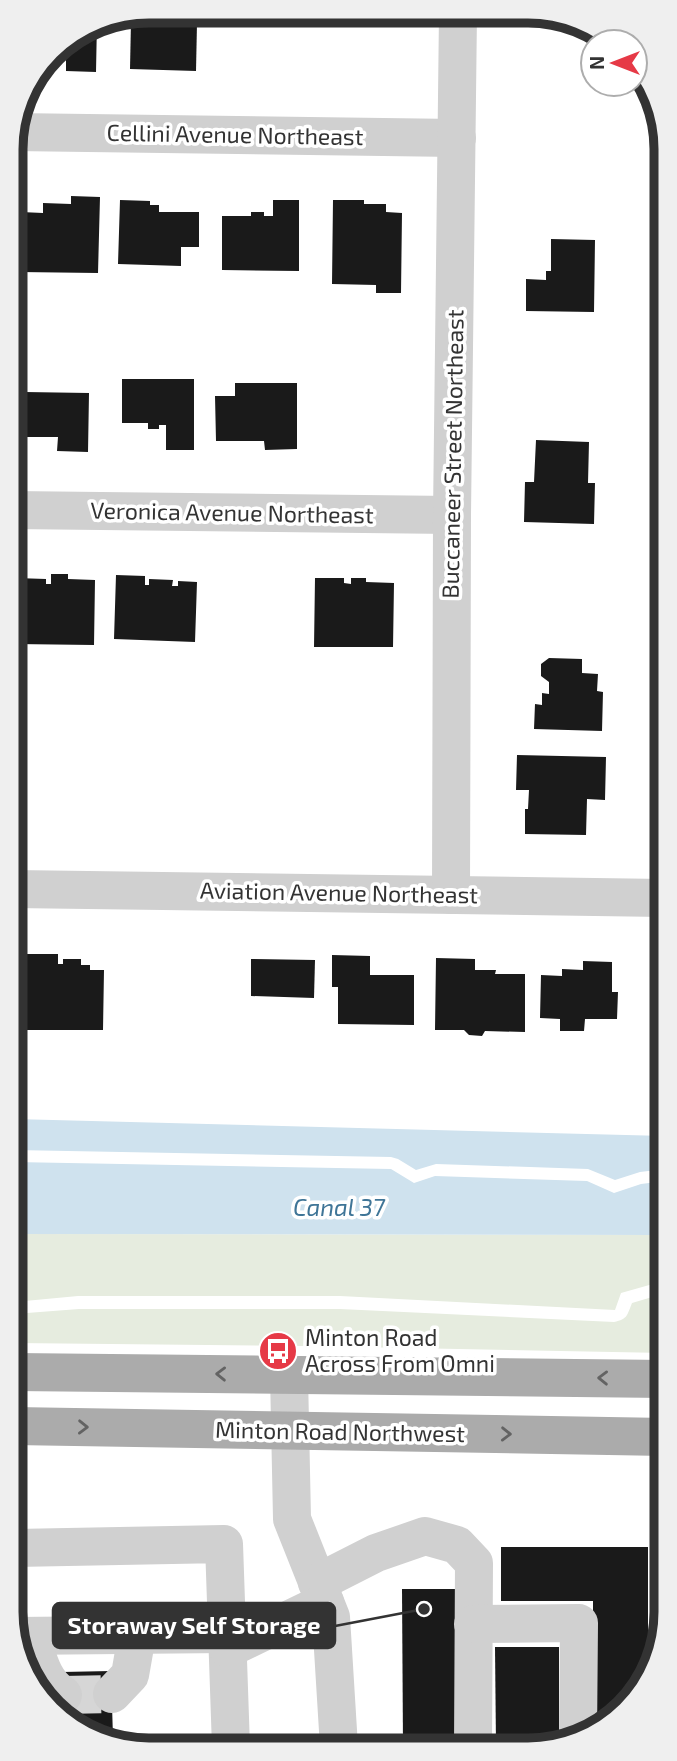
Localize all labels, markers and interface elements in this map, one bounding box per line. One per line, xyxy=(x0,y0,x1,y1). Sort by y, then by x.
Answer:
north arrow xyxy=(579,28,649,98)
text: N xyxy=(585,56,608,70)
street label: Cellini Avenue Northeast xyxy=(106,118,364,150)
street label: Buccaneer Street Northeast xyxy=(435,309,469,599)
street label: Veronica Avenue Northeast xyxy=(90,496,374,528)
street label: Aviation Avenue Northeast xyxy=(200,876,479,908)
water label: Canal 37 xyxy=(293,1192,386,1221)
place label: Minton Road Across From Omni xyxy=(305,1323,495,1377)
bus stop icon: Minton Road Across From Omni xyxy=(257,1330,299,1372)
one-way arrow xyxy=(215,1366,226,1382)
one-way arrow xyxy=(597,1370,608,1386)
street label: Minton Road Northwest xyxy=(215,1415,465,1447)
one-way arrow xyxy=(78,1419,88,1435)
one-way arrow xyxy=(501,1427,512,1442)
callout: Storaway Self Storage xyxy=(53,1603,335,1648)
text: Storaway Self Storage xyxy=(68,1610,320,1639)

